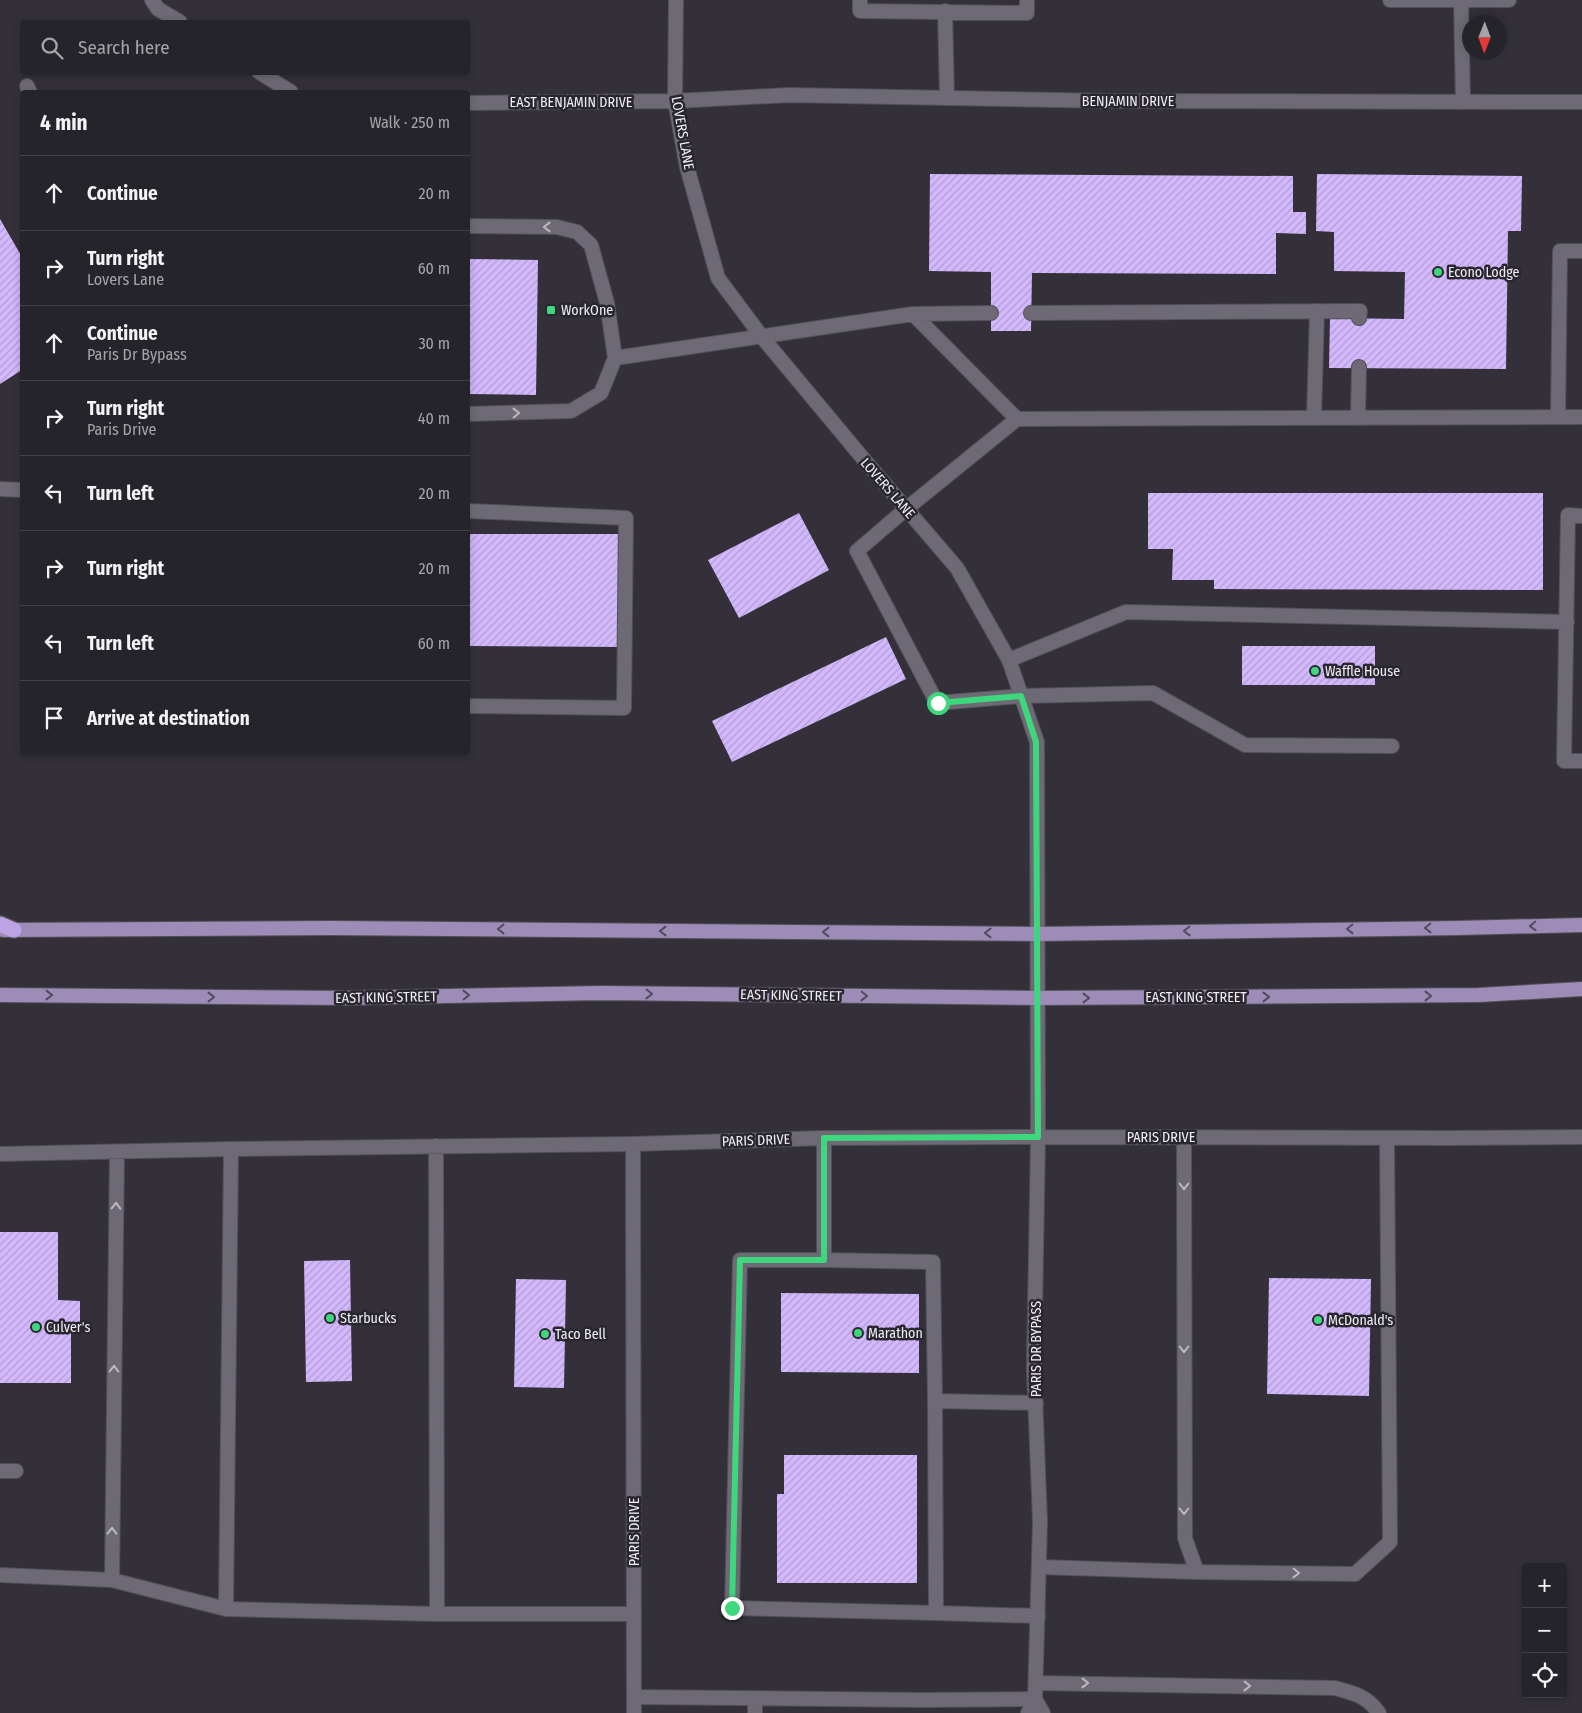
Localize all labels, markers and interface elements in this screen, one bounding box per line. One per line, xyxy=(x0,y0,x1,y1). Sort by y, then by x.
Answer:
north arrow xyxy=(1462,15,1507,60)
search box xyxy=(20,20,470,75)
icon: search xyxy=(38,34,66,62)
text: Search here xyxy=(78,36,170,59)
street label: BENJAMIN DRIVE xyxy=(1082,93,1175,110)
street label: EAST BENJAMIN DRIVE xyxy=(510,94,633,111)
street label: LOVERS LANE xyxy=(668,95,697,172)
text: 4 min xyxy=(40,110,88,136)
text: Walk · 250 m xyxy=(369,113,450,132)
icon: ahead xyxy=(40,179,68,207)
text: Continue xyxy=(87,182,158,205)
text: 20 m xyxy=(419,184,450,203)
one-way arrow xyxy=(543,222,551,232)
text: Turn right xyxy=(87,247,164,270)
icon: right xyxy=(40,254,68,282)
text: 60 m xyxy=(418,259,450,278)
place label: Econo Lodge xyxy=(1448,264,1520,281)
marker: Econo Lodge xyxy=(1432,266,1444,278)
text: Lovers Lane xyxy=(87,270,164,289)
place label: WorkOne xyxy=(561,302,613,319)
marker: WorkOne xyxy=(545,304,557,316)
text: Continue xyxy=(87,322,158,345)
icon: ahead xyxy=(40,329,68,357)
text: 30 m xyxy=(418,334,450,353)
text: Paris Dr Bypass xyxy=(87,345,187,364)
text: Turn right xyxy=(87,397,164,420)
icon: right xyxy=(40,404,68,432)
one-way arrow xyxy=(512,407,520,418)
text: 40 m xyxy=(418,409,450,428)
text: Paris Drive xyxy=(87,420,156,439)
street label: LOVERS LANE xyxy=(857,455,919,522)
icon: left xyxy=(40,479,68,507)
text: Turn left xyxy=(87,482,154,505)
text: 20 m xyxy=(419,484,450,503)
icon: right xyxy=(40,554,68,582)
text: Turn right xyxy=(87,557,164,580)
text: 20 m xyxy=(419,559,450,578)
icon: left xyxy=(40,629,68,657)
text: Turn left xyxy=(87,632,154,655)
text: 60 m xyxy=(418,634,450,653)
place label: Waffle House xyxy=(1325,663,1400,680)
marker: Waffle House xyxy=(1309,665,1321,677)
route start xyxy=(927,692,950,715)
icon: arrive xyxy=(40,704,68,732)
text: Arrive at destination xyxy=(87,707,250,730)
one-way arrow xyxy=(1529,921,1537,931)
one-way arrow xyxy=(1424,923,1432,933)
one-way arrow xyxy=(496,924,504,934)
one-way arrow xyxy=(1345,924,1353,934)
one-way arrow xyxy=(659,926,666,936)
one-way arrow xyxy=(1183,926,1191,937)
one-way arrow xyxy=(821,927,829,937)
one-way arrow xyxy=(984,928,992,938)
street label: EAST KING STREET xyxy=(740,986,842,1005)
street label: EAST KING STREET xyxy=(335,988,437,1007)
one-way arrow xyxy=(646,989,654,999)
street label: EAST KING STREET xyxy=(1145,989,1247,1006)
one-way arrow xyxy=(45,990,53,1000)
one-way arrow xyxy=(462,990,470,1001)
one-way arrow xyxy=(207,991,215,1002)
one-way arrow xyxy=(861,991,869,1001)
one-way arrow xyxy=(1425,991,1433,1001)
one-way arrow xyxy=(1262,992,1270,1002)
one-way arrow xyxy=(1082,993,1090,1003)
street label: PARIS DRIVE xyxy=(1127,1129,1196,1146)
street label: PARIS DRIVE xyxy=(721,1131,791,1150)
one-way arrow xyxy=(1179,1182,1189,1190)
one-way arrow xyxy=(111,1202,122,1210)
street label: PARIS DR BYPASS xyxy=(1028,1301,1045,1397)
place label: Starbucks xyxy=(340,1310,396,1327)
marker: Starbucks xyxy=(324,1312,336,1324)
place label: McDonald's xyxy=(1328,1312,1393,1329)
marker: McDonald's xyxy=(1312,1314,1324,1326)
place label: Culver's xyxy=(46,1319,90,1336)
marker: Culver's xyxy=(30,1321,42,1333)
place label: Marathon xyxy=(868,1325,923,1342)
place label: Taco Bell xyxy=(555,1326,606,1343)
marker: Marathon xyxy=(852,1327,864,1339)
marker: Taco Bell xyxy=(539,1328,551,1340)
one-way arrow xyxy=(1179,1345,1189,1353)
one-way arrow xyxy=(109,1365,119,1372)
street label: PARIS DRIVE xyxy=(626,1497,643,1566)
one-way arrow xyxy=(1179,1508,1189,1515)
one-way arrow xyxy=(107,1527,117,1535)
map controls xyxy=(1522,1563,1567,1698)
button: + xyxy=(1522,1563,1567,1608)
one-way arrow xyxy=(1292,1568,1300,1578)
route end xyxy=(721,1597,744,1620)
button: − xyxy=(1522,1608,1567,1653)
button: locate xyxy=(1522,1653,1567,1698)
one-way arrow xyxy=(1081,1678,1089,1689)
one-way arrow xyxy=(1244,1681,1251,1691)

